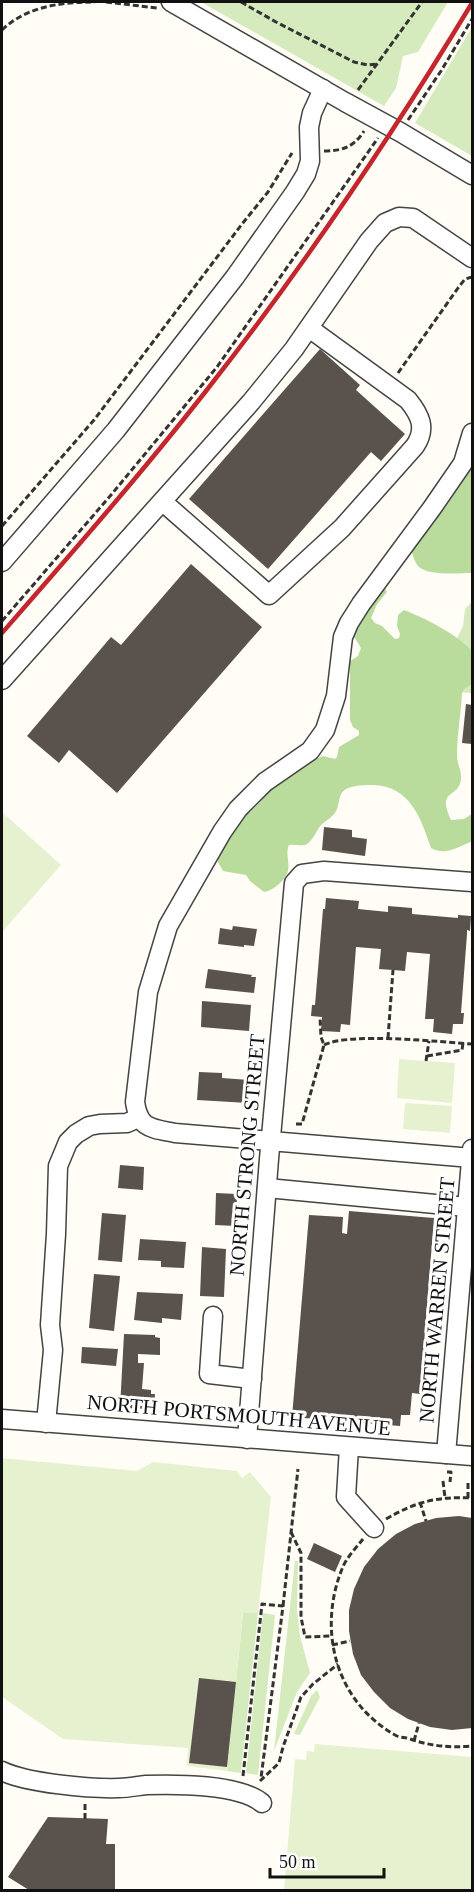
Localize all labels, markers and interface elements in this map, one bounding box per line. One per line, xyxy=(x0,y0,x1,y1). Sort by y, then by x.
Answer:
street label: NORTH STRONG STREET xyxy=(224,1033,270,1277)
street label: NORTH WARREN STREET xyxy=(414,1176,460,1424)
street label: NORTH PORTSMOUTH AVENUE xyxy=(86,1390,392,1440)
scale bar xyxy=(270,1841,384,1879)
text: 50 m xyxy=(279,1852,316,1872)

